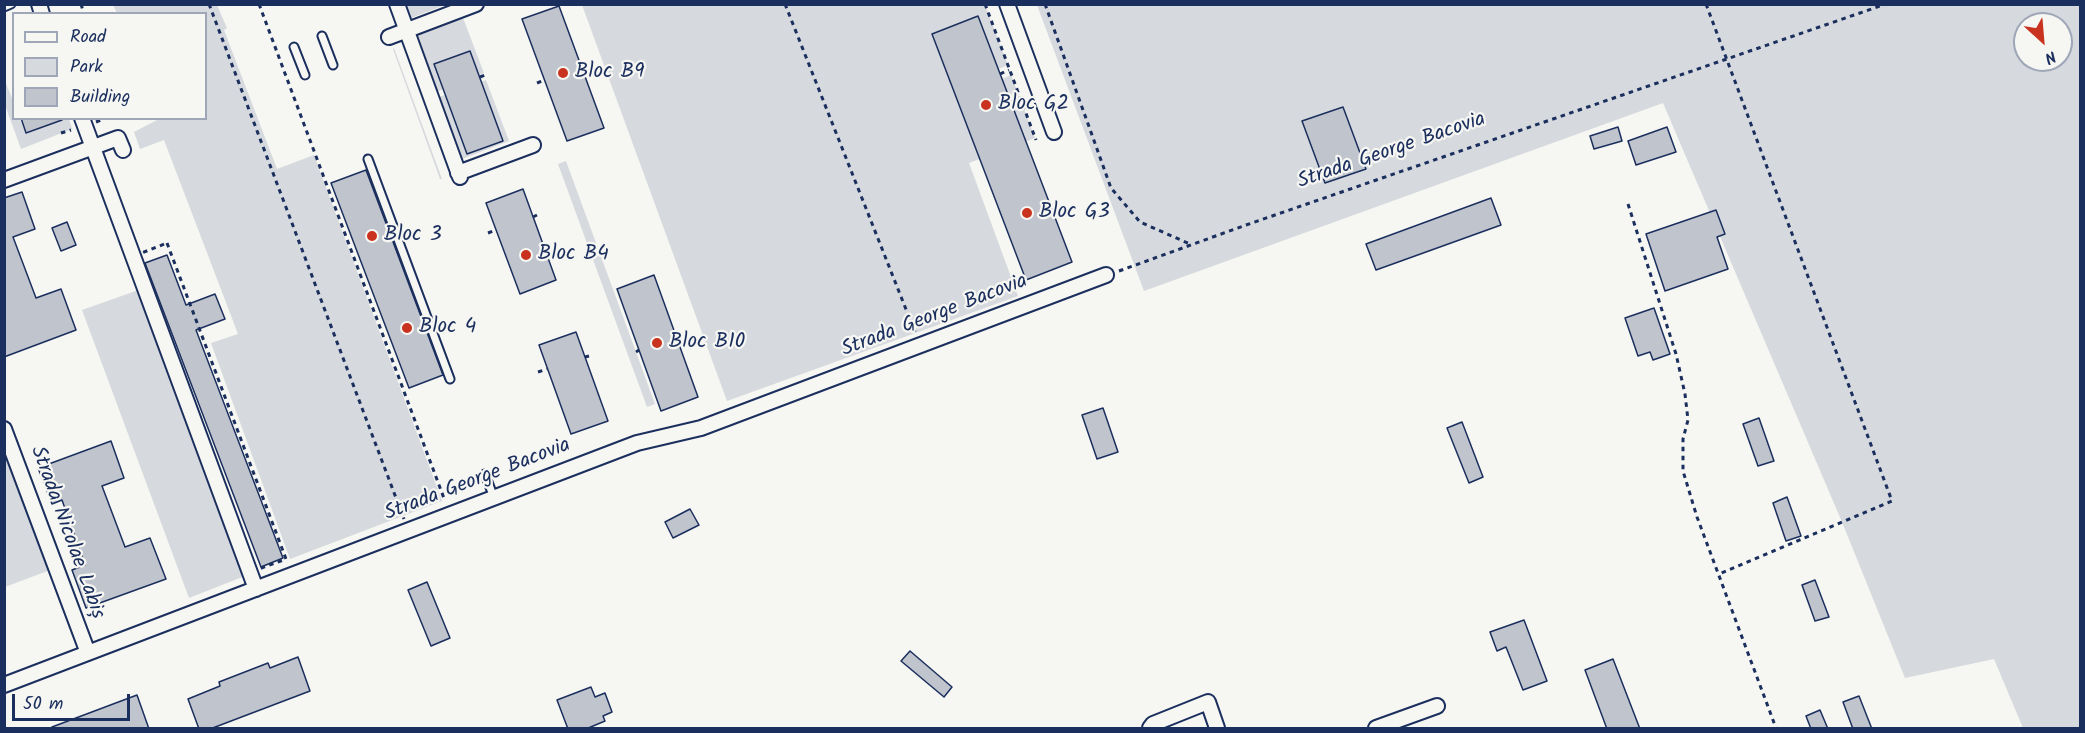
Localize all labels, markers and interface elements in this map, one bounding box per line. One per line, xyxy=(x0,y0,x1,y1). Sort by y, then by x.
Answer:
legend xyxy=(12,12,207,120)
north arrow xyxy=(2013,12,2073,72)
text: Road xyxy=(70,23,106,52)
text: N xyxy=(2040,43,2060,70)
text: Park xyxy=(70,53,103,82)
place label: Bloc B9 xyxy=(575,60,644,86)
marker: Bloc B9 xyxy=(556,66,570,80)
text: Building xyxy=(70,83,130,112)
place label: Bloc G2 xyxy=(998,92,1069,118)
marker: Bloc G2 xyxy=(979,98,993,112)
street label: Strada George Bacovia xyxy=(1295,108,1489,196)
place label: Bloc G3 xyxy=(1039,200,1110,226)
marker: Bloc G3 xyxy=(1020,206,1034,220)
place label: Bloc 3 xyxy=(384,223,442,249)
marker: Bloc 3 xyxy=(365,229,379,243)
place label: Bloc B4 xyxy=(538,242,609,268)
marker: Bloc B4 xyxy=(519,248,533,262)
street label: Strada George Bacovia xyxy=(838,270,1032,364)
place label: Bloc 4 xyxy=(419,315,476,341)
marker: Bloc 4 xyxy=(400,321,414,335)
place label: Bloc B10 xyxy=(669,330,745,356)
marker: Bloc B10 xyxy=(650,336,664,350)
street label: Strada George Bacovia xyxy=(381,434,575,528)
street label: Strada Nicolae Labiș xyxy=(23,443,109,623)
scale bar xyxy=(15,682,134,720)
text: 50 m xyxy=(23,690,63,719)

